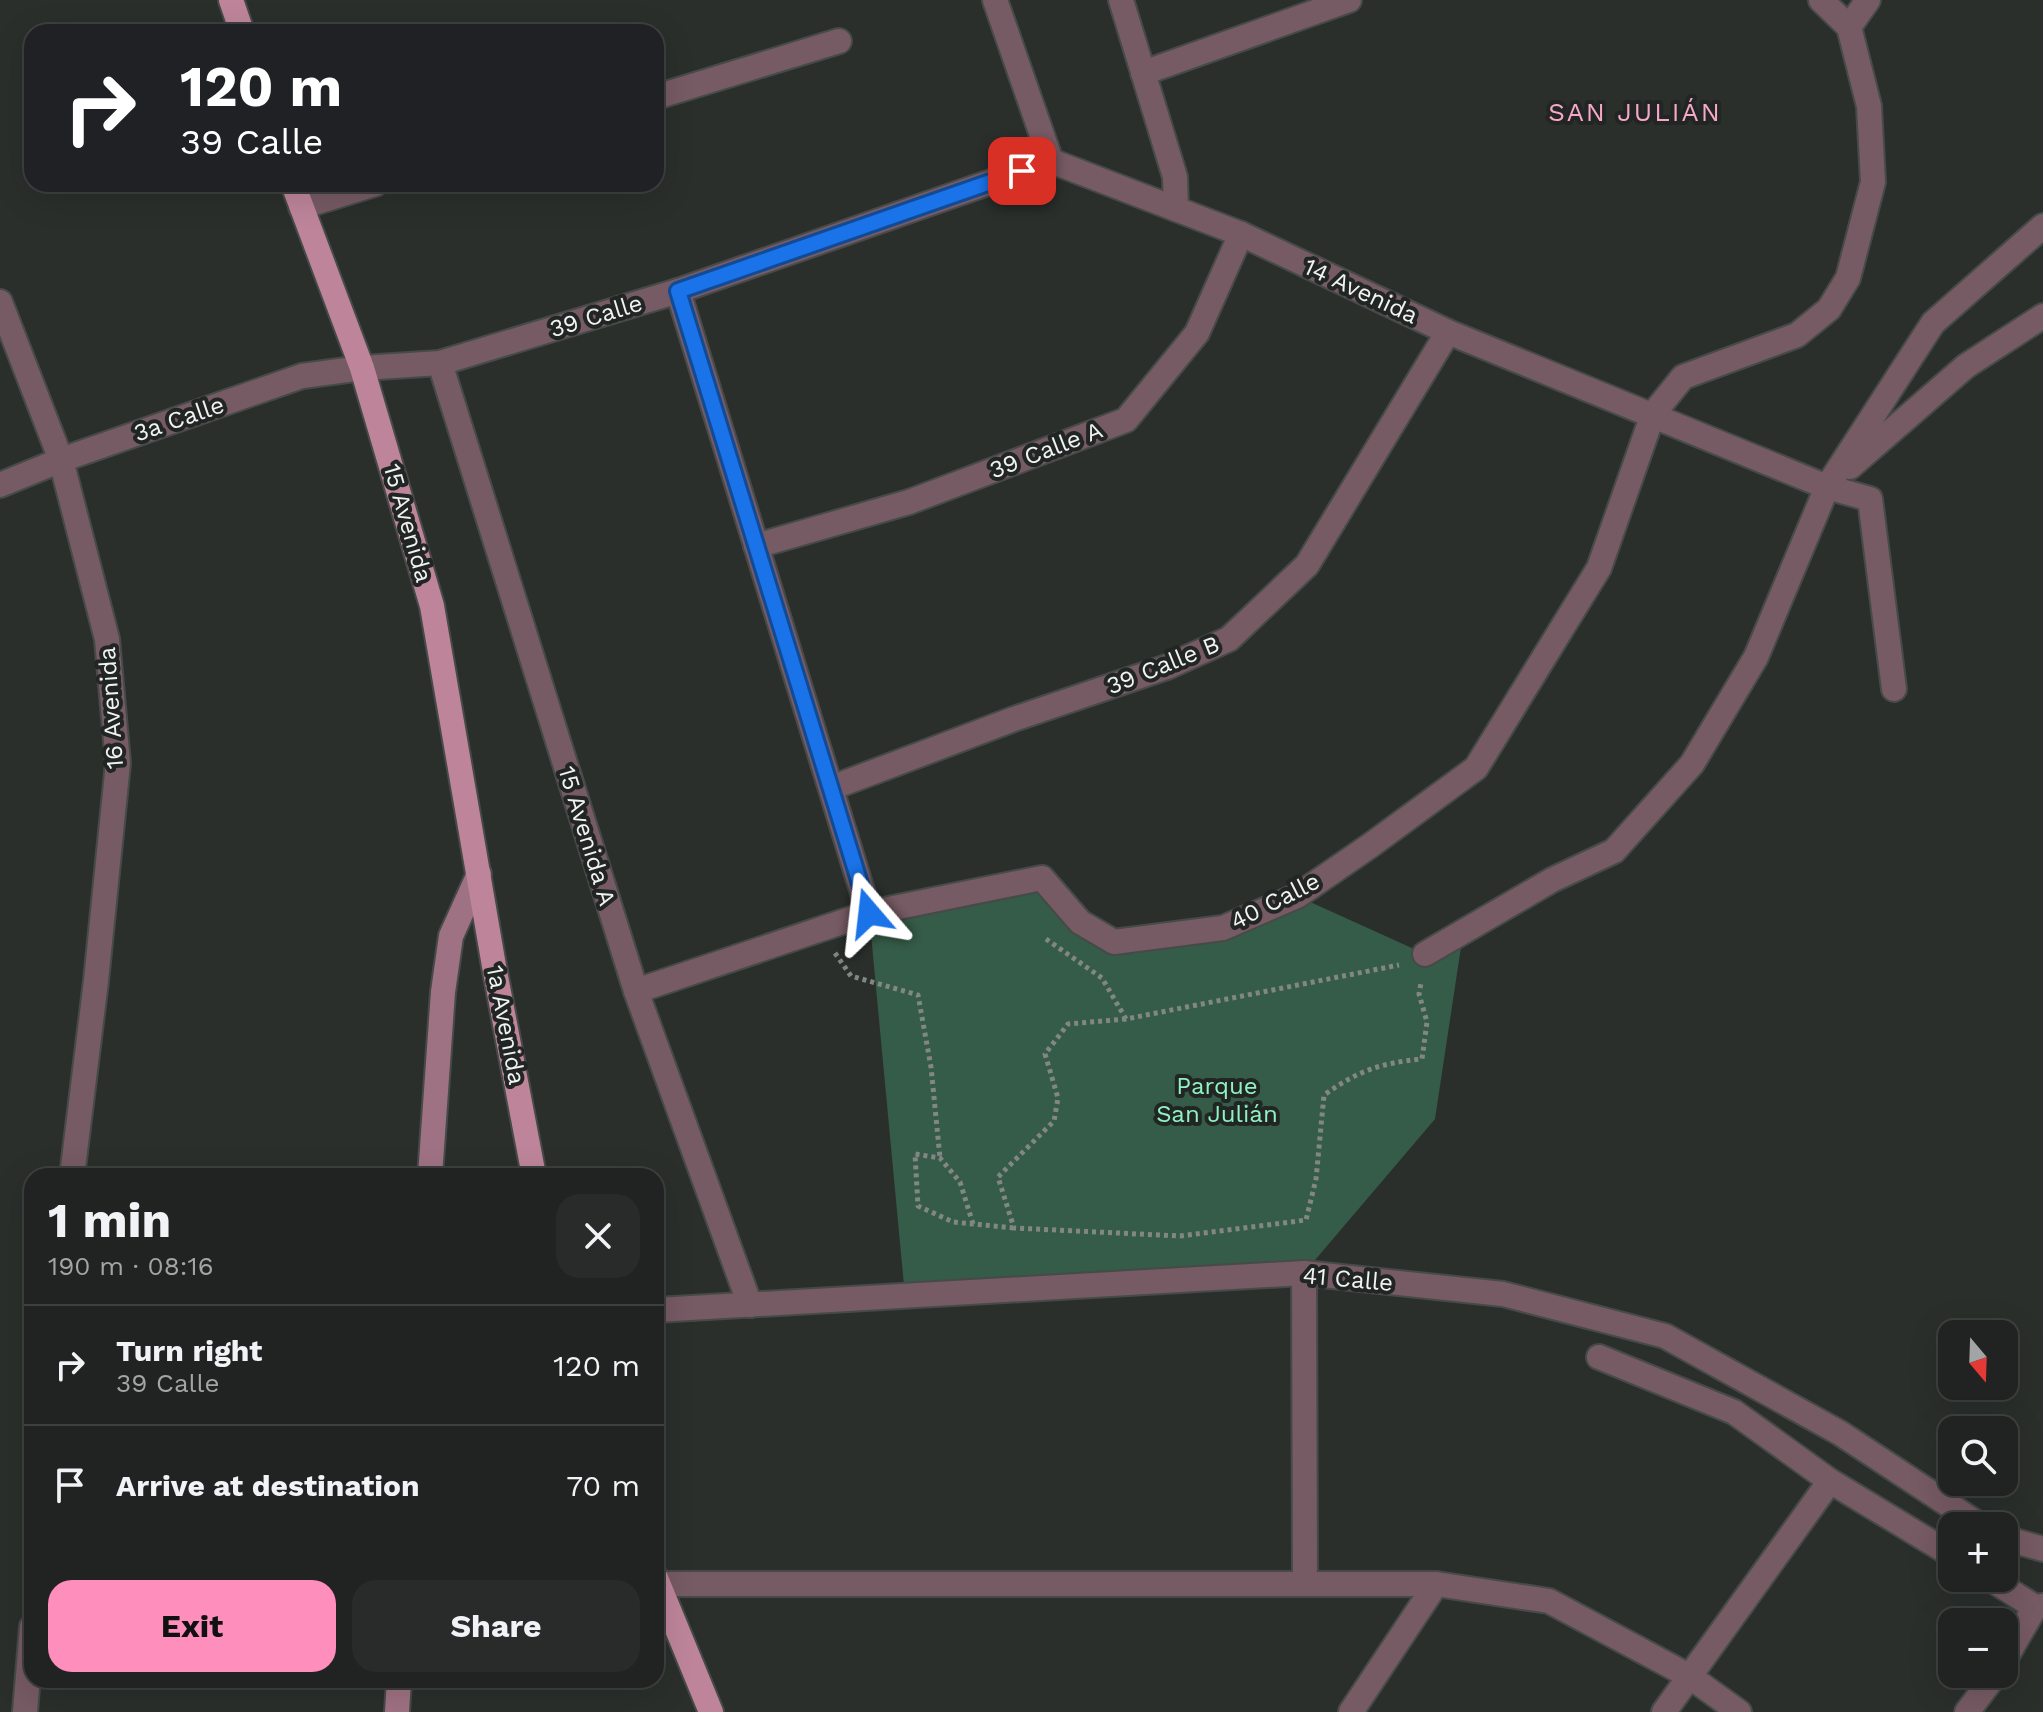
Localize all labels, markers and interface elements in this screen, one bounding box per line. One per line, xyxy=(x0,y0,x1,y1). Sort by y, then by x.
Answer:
text: 120 m xyxy=(180,54,342,120)
icon: right xyxy=(48,56,152,160)
district label: SAN JULIÁN xyxy=(1548,97,1722,127)
text: 39 Calle xyxy=(180,121,323,163)
pin xyxy=(988,137,1056,205)
icon: arrive xyxy=(1000,149,1044,193)
street label: 14 Avenida xyxy=(1300,252,1422,330)
street label: 39 Calle xyxy=(546,289,646,343)
street label: 3a Calle xyxy=(130,390,228,448)
street label: 39 Calle A xyxy=(986,416,1107,484)
street label: 15 Avenida xyxy=(378,461,438,585)
street label: 39 Calle B xyxy=(1102,630,1224,700)
street label: 16 Avenida xyxy=(93,646,129,770)
street label: 15 Avenida A xyxy=(553,763,622,909)
street label: 40 Calle xyxy=(1226,867,1324,935)
position arrow xyxy=(827,871,911,955)
street label: 1a Avenida xyxy=(481,963,531,1087)
park label: Parque San Julián xyxy=(1156,1072,1278,1128)
text: 1 min xyxy=(48,1192,171,1249)
button: close xyxy=(556,1194,640,1278)
text: 190 m · 08:16 xyxy=(48,1251,213,1281)
street label: 41 Calle xyxy=(1302,1261,1394,1297)
north arrow xyxy=(1938,1320,2018,1400)
map controls xyxy=(1938,1320,2018,1688)
text: Turn right xyxy=(116,1333,262,1368)
icon: right xyxy=(48,1343,92,1387)
text: 120 m xyxy=(553,1348,640,1383)
text: 39 Calle xyxy=(116,1368,220,1398)
button: search xyxy=(1938,1416,2018,1496)
icon: arrive xyxy=(48,1463,92,1507)
text: Arrive at destination xyxy=(116,1468,420,1503)
text: 70 m xyxy=(566,1468,640,1503)
button: + xyxy=(1938,1512,2018,1592)
button: Exit xyxy=(48,1580,336,1672)
button: Share xyxy=(352,1580,640,1672)
button: − xyxy=(1938,1608,2018,1688)

